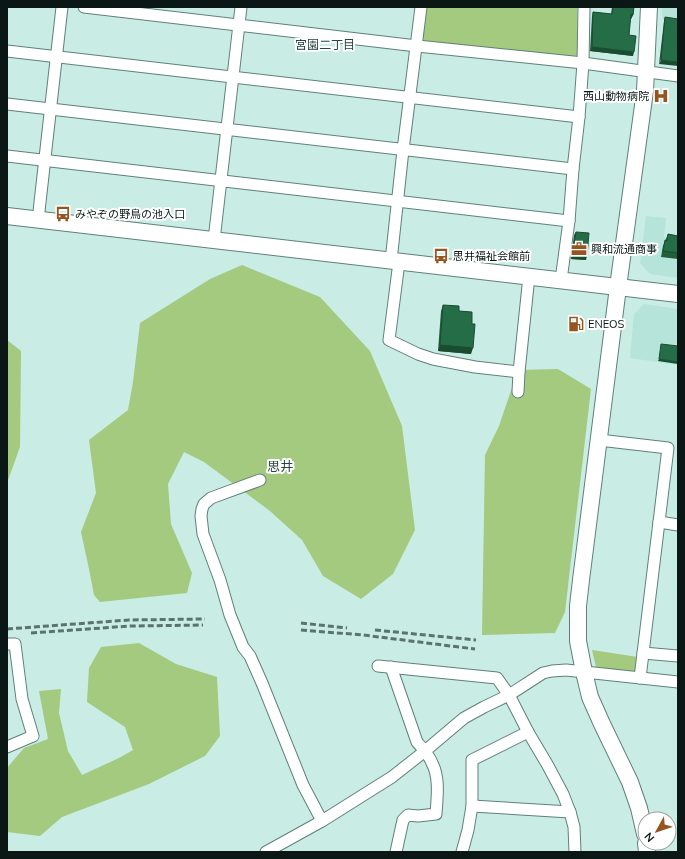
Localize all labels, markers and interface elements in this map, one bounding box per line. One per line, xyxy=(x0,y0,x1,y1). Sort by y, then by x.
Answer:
district label: 宮園二丁目 xyxy=(295,37,355,52)
hospital icon: 西山動物病院 xyxy=(652,87,670,105)
place label: 西山動物病院 xyxy=(583,89,649,103)
bus stop icon: みやぞの野鳥の池入口 xyxy=(54,205,72,223)
place label: みやぞの野鳥の池入口 xyxy=(75,207,185,221)
office icon: 興和流通商事 xyxy=(570,240,588,258)
place label: 興和流通商事 xyxy=(591,242,657,256)
bus stop icon: 思井福祉会館前 xyxy=(432,247,450,265)
place label: 思井福祉会館前 xyxy=(453,249,530,263)
fuel station icon: ENEOS xyxy=(567,315,585,333)
place label: ENEOS xyxy=(588,317,625,331)
district label: 思井 xyxy=(267,458,293,474)
north arrow xyxy=(637,811,677,851)
text: N xyxy=(641,830,657,845)

